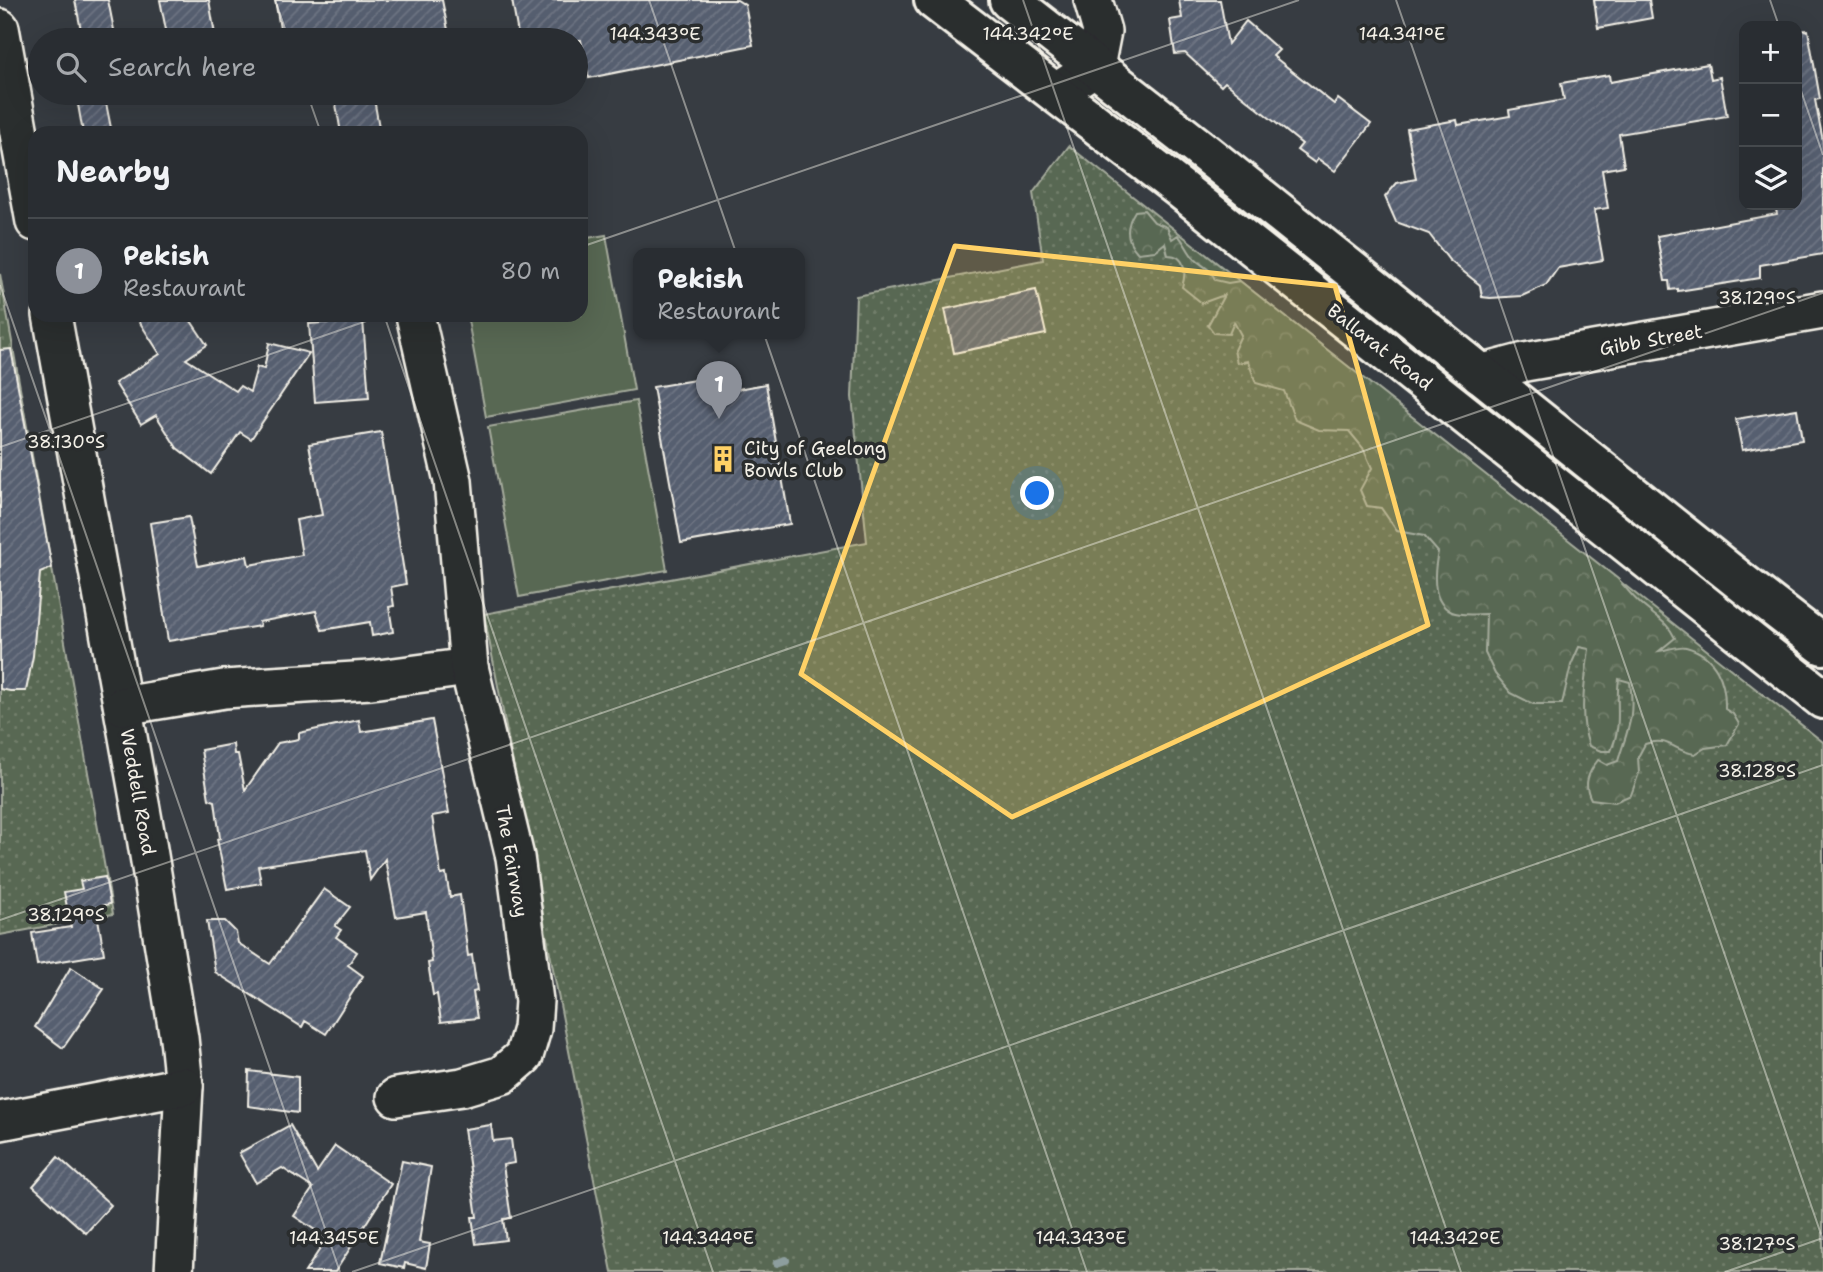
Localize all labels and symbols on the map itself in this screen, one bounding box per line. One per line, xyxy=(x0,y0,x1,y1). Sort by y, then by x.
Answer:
text: 144.343°E xyxy=(609,22,701,46)
text: 144.342°E xyxy=(982,22,1074,46)
text: 144.341°E xyxy=(1359,22,1445,46)
text: 38.129°S xyxy=(1718,286,1796,310)
street label: Ballarat Road xyxy=(1322,298,1438,396)
street label: Gibb Street xyxy=(1597,319,1705,361)
pin: 1 xyxy=(696,361,742,419)
text: 38.130°S xyxy=(27,430,105,454)
place label: City of Geelong Bowls Club xyxy=(744,436,887,483)
building icon: City of Geelong Bowls Club xyxy=(708,444,738,474)
your location xyxy=(1020,476,1054,510)
street label: Weddell Road xyxy=(115,727,161,857)
text: 38.128°S xyxy=(1718,759,1796,783)
street label: The Fairway xyxy=(490,803,534,919)
text: 38.129°S xyxy=(27,903,105,927)
text: 144.345°E xyxy=(289,1226,379,1250)
text: 144.344°E xyxy=(662,1226,754,1250)
text: 144.343°E xyxy=(1035,1226,1127,1250)
text: 144.342°E xyxy=(1409,1226,1501,1250)
text: 38.127°S xyxy=(1718,1232,1796,1256)

